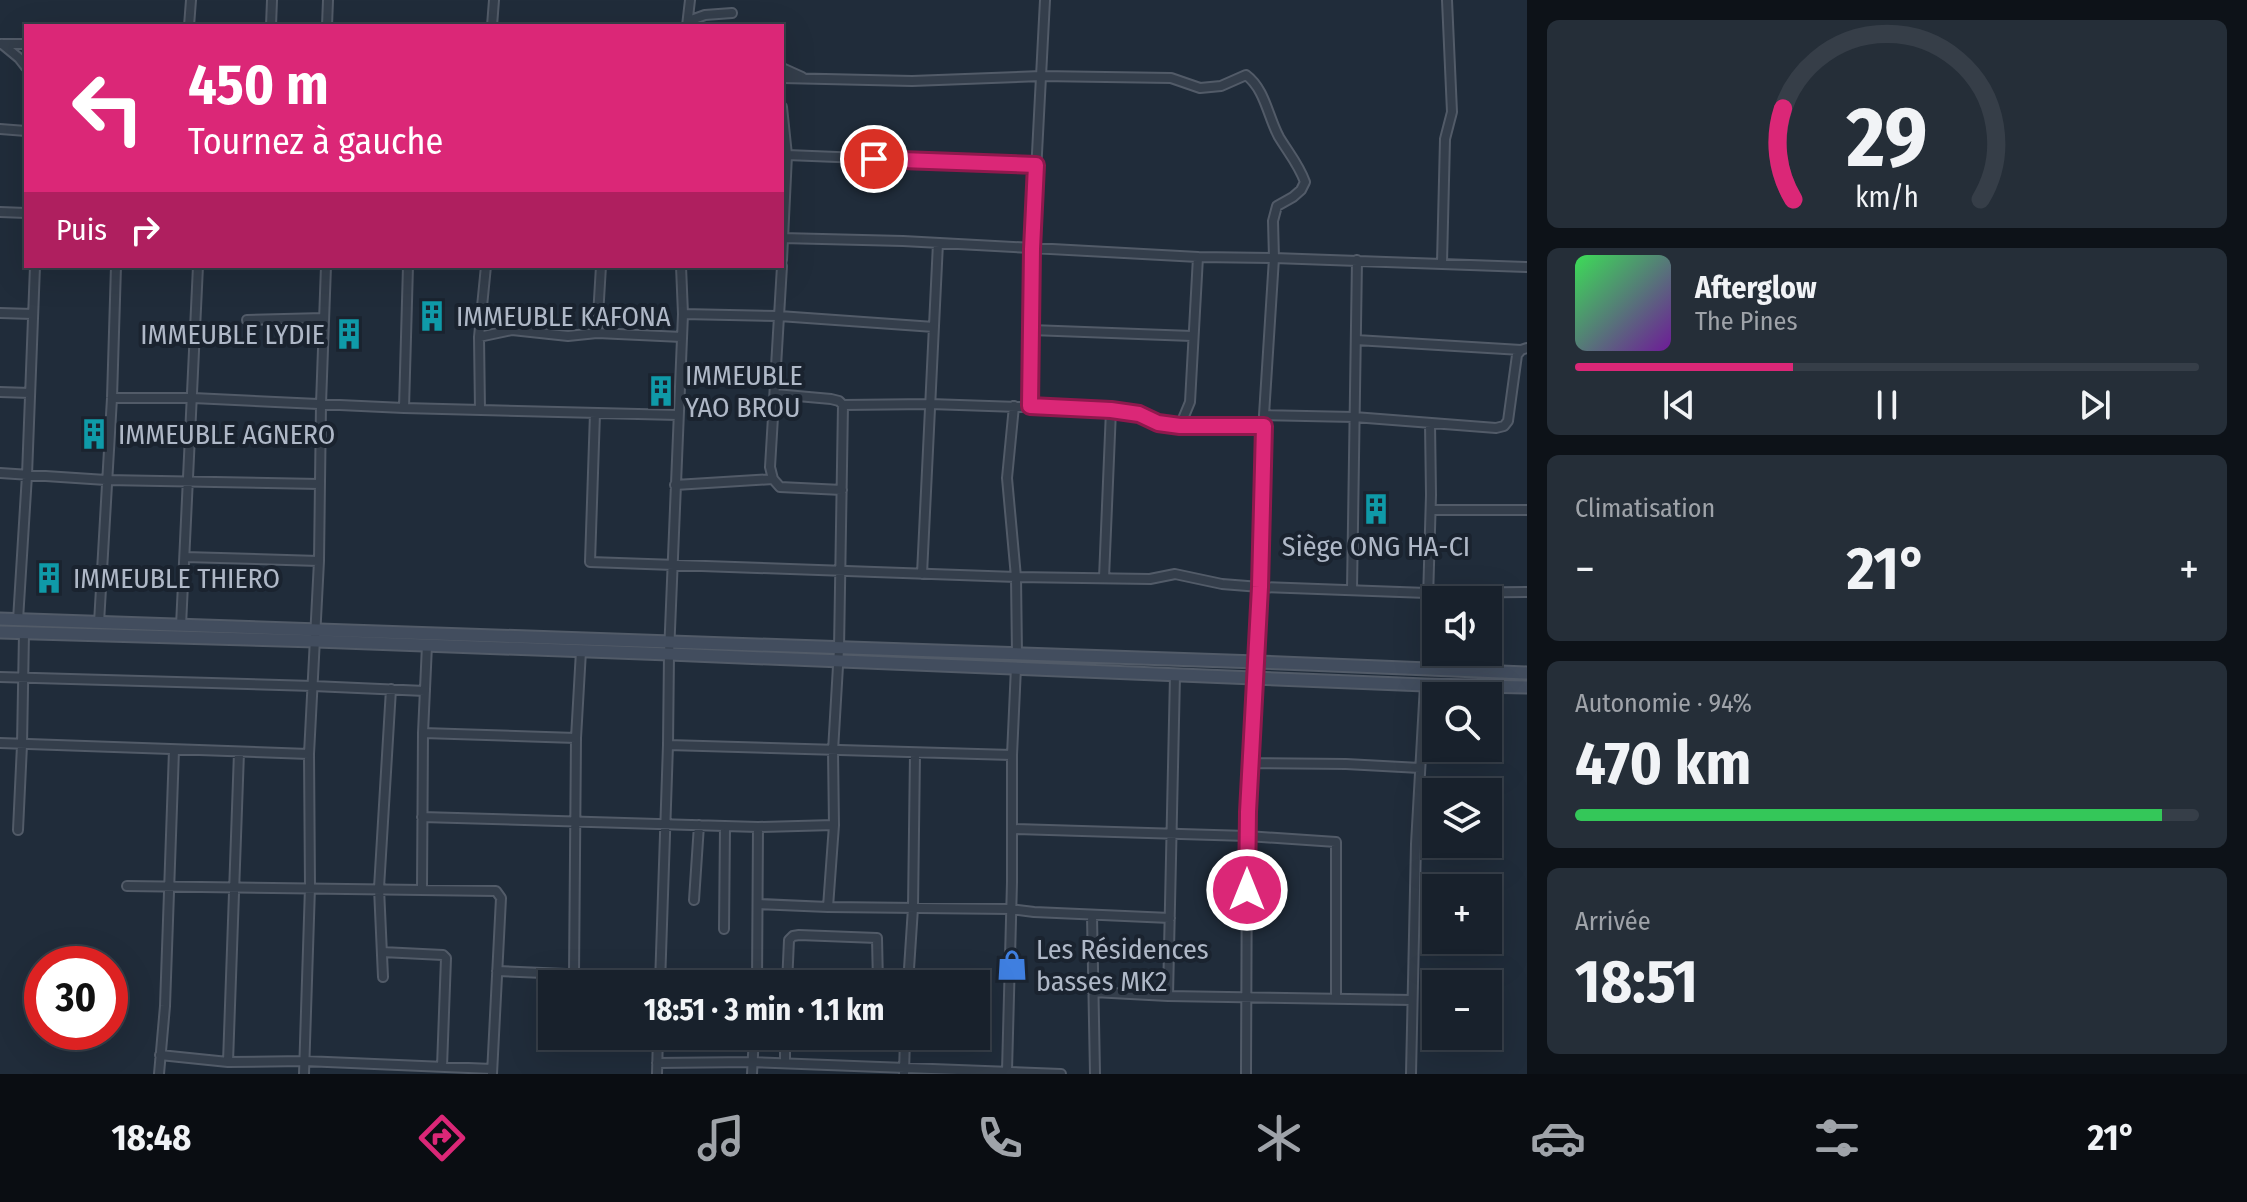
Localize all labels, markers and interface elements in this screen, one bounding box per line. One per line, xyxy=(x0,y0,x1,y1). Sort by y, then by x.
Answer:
text: 450 m xyxy=(188,52,329,119)
icon: left xyxy=(56,56,160,160)
text: 29 xyxy=(1845,88,1928,188)
text: Tournez à gauche xyxy=(188,120,443,164)
pin xyxy=(840,125,908,193)
icon: arrive xyxy=(852,137,896,181)
text: km/h xyxy=(1855,180,1919,215)
icon: right xyxy=(123,208,167,252)
text: Puis xyxy=(56,212,107,248)
text: Afterglow xyxy=(1695,270,1817,306)
building icon: IMMEUBLE KAFONA xyxy=(415,299,449,333)
place label: IMMEUBLE KAFONA xyxy=(456,300,671,333)
text: The Pines xyxy=(1695,306,1798,337)
building icon: IMMEUBLE LYDIE xyxy=(332,317,366,351)
place label: IMMEUBLE LYDIE xyxy=(140,318,325,351)
place label: IMMEUBLE YAO BROU xyxy=(685,359,803,424)
building icon: IMMEUBLE YAO BROU xyxy=(644,374,678,408)
icon: previous xyxy=(1657,383,1701,427)
icon: pause xyxy=(1865,383,1909,427)
icon: next xyxy=(2073,383,2117,427)
building icon: IMMEUBLE AGNERO xyxy=(77,417,111,451)
place label: IMMEUBLE AGNERO xyxy=(118,418,335,451)
building icon: Siège ONG HA-CI xyxy=(1359,492,1393,526)
text: Climatisation xyxy=(1575,493,1715,524)
place label: Siège ONG HA-CI xyxy=(1282,530,1470,563)
text: 21° xyxy=(1847,533,1927,605)
text: − xyxy=(1575,543,1595,596)
text: + xyxy=(2179,543,2199,596)
building icon: IMMEUBLE THIERO xyxy=(32,561,66,595)
place label: IMMEUBLE THIERO xyxy=(73,562,280,595)
map controls xyxy=(1422,586,1502,1050)
button: sound xyxy=(1422,586,1502,666)
button: search xyxy=(1422,682,1502,762)
text: Autonomie · 94% xyxy=(1575,688,1752,719)
text: 470 km xyxy=(1575,728,1751,800)
button: layers xyxy=(1422,778,1502,858)
position arrow xyxy=(1205,848,1289,932)
button: + xyxy=(1422,874,1502,954)
text: Arrivée xyxy=(1575,906,1651,937)
place label: Les Résidences basses MK2 xyxy=(1036,933,1209,998)
speed limit sign: 30 xyxy=(24,946,128,1050)
text: 18:51 xyxy=(1575,946,1698,1018)
shop icon: Les Résidences basses MK2 xyxy=(995,948,1029,982)
button: − xyxy=(1422,970,1502,1050)
text: 18:51 · 3 min · 1.1 km xyxy=(644,992,884,1028)
icon: directions xyxy=(414,1110,470,1166)
icon: music xyxy=(693,1110,749,1166)
icon: phone xyxy=(972,1110,1028,1166)
icon: climate xyxy=(1251,1110,1307,1166)
icon: car xyxy=(1530,1110,1586,1166)
icon: filters xyxy=(1809,1110,1865,1166)
text: 18:48 xyxy=(111,1116,191,1160)
text: 21° xyxy=(2087,1116,2136,1160)

